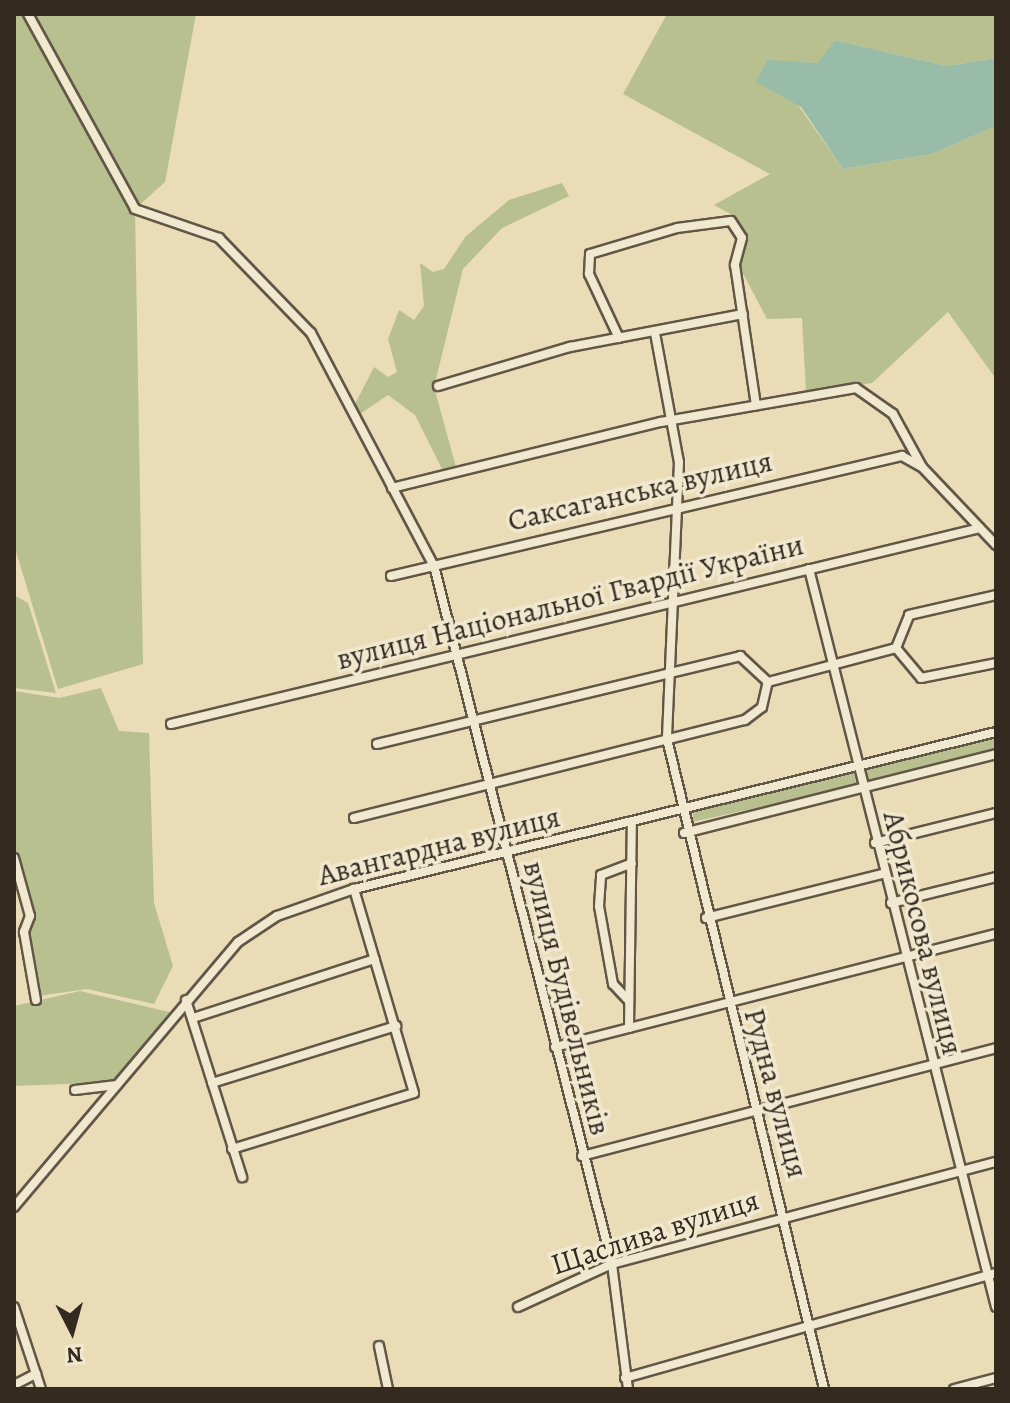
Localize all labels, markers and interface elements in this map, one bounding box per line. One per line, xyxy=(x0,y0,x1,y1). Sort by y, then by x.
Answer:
street label: Саксаганська вулиця xyxy=(504,443,776,539)
street label: вулиця Національної Гвардії України xyxy=(333,526,807,678)
street label: Авангардна вулиця xyxy=(314,799,564,893)
street label: Абрикосова вулиця xyxy=(875,807,971,1059)
street label: вулиця Будівельників xyxy=(515,857,619,1139)
street label: Рудна вулиця xyxy=(736,1004,816,1182)
street label: Щаслива вулиця xyxy=(547,1182,763,1282)
north arrow xyxy=(32,1291,112,1371)
text: N xyxy=(65,1339,84,1371)

